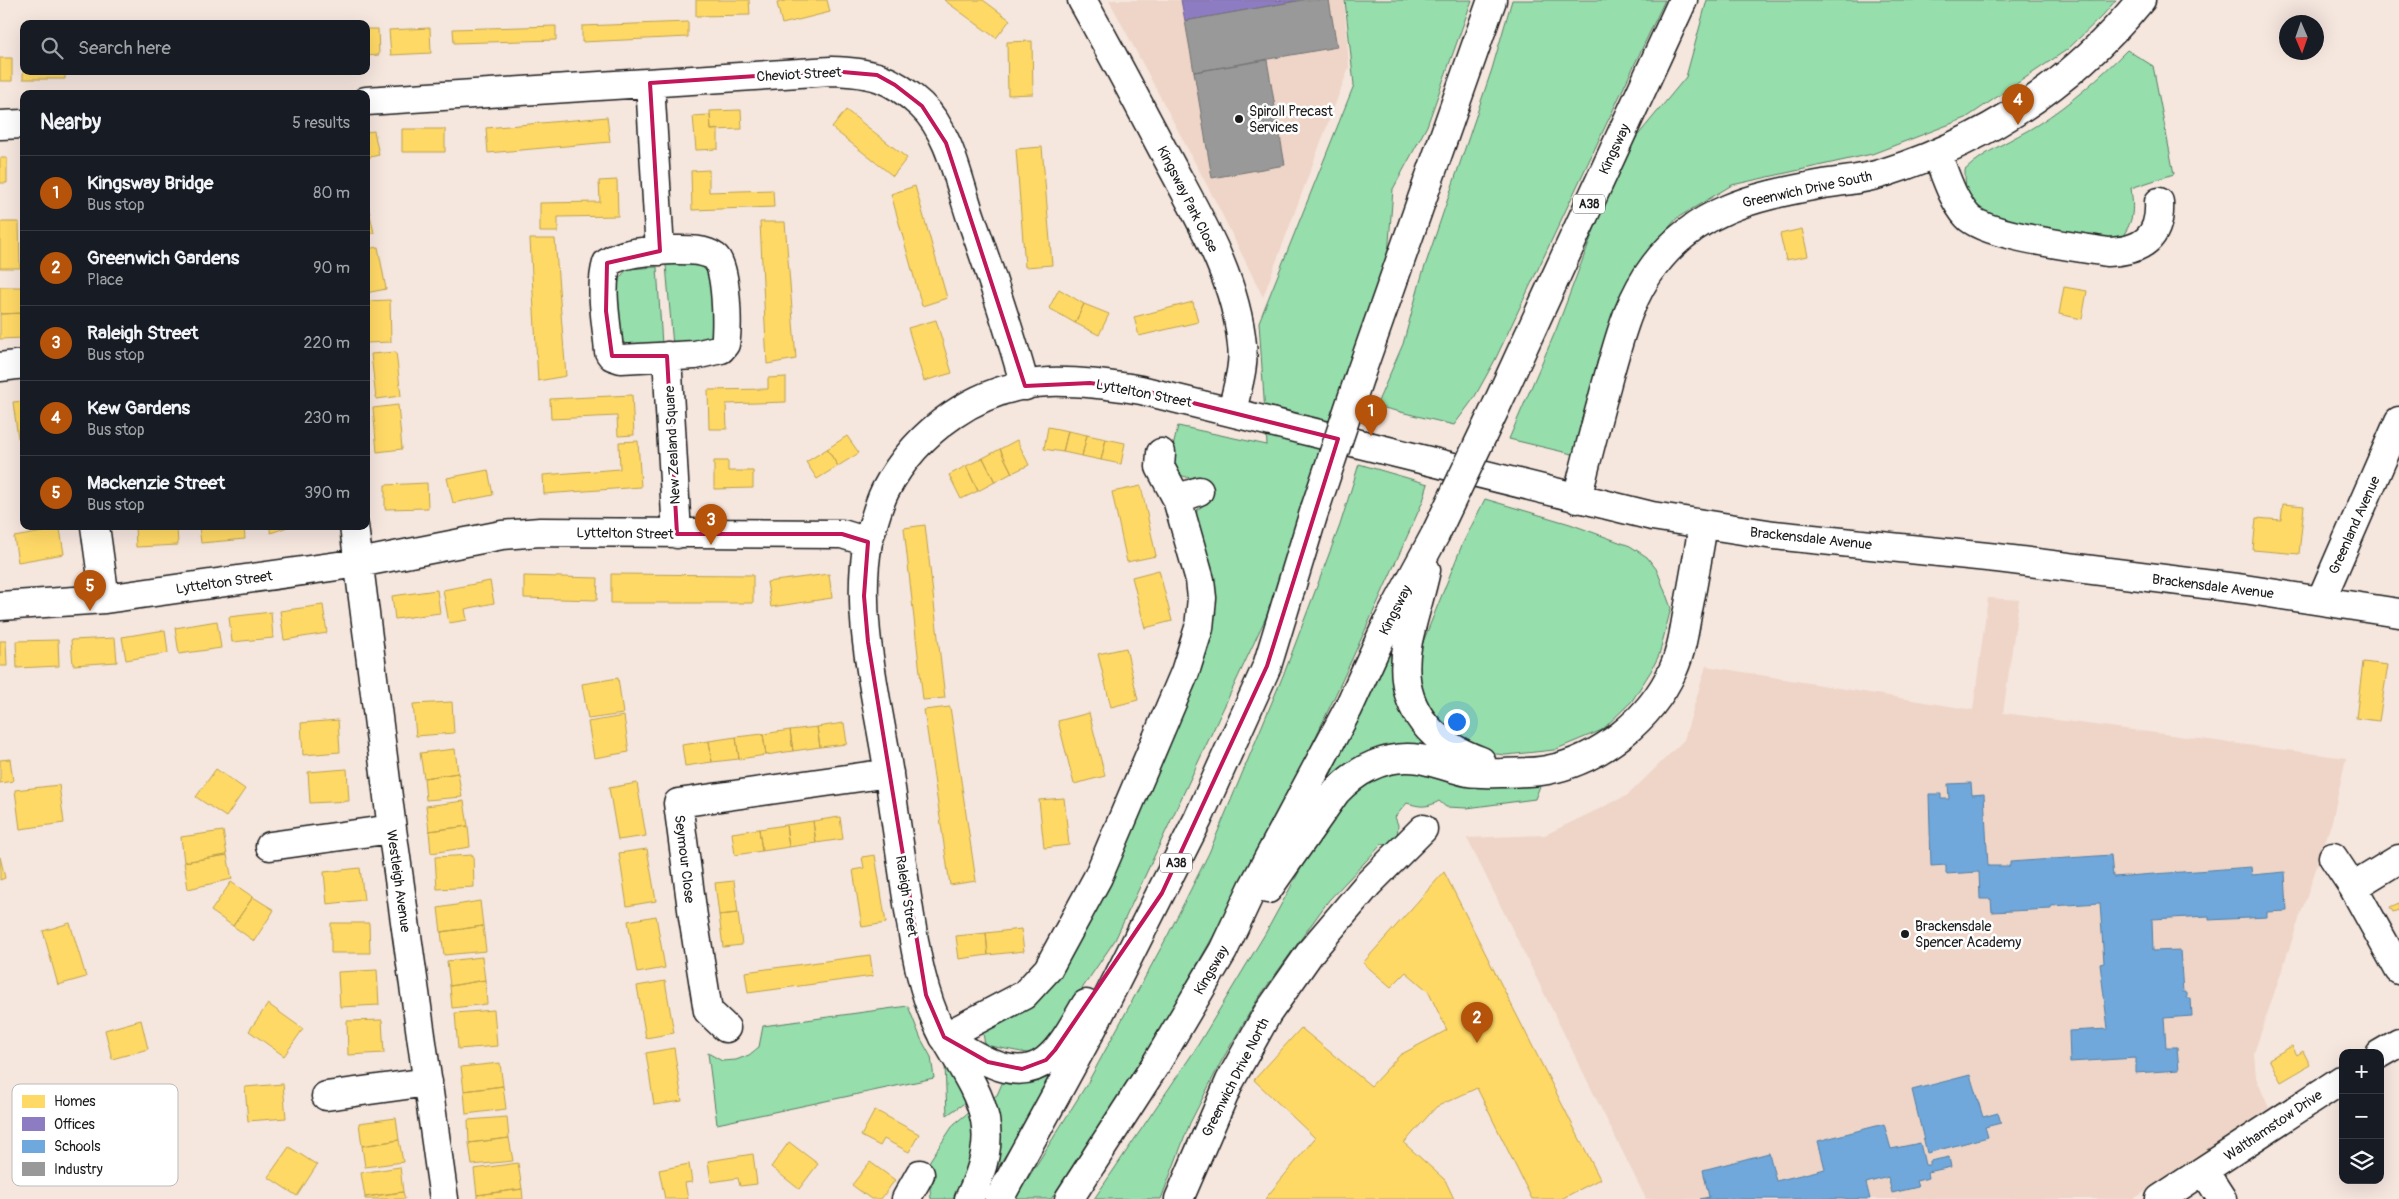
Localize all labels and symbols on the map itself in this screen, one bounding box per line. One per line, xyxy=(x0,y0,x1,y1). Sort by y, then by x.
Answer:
north arrow xyxy=(2279,15,2324,60)
street label: Cheviot Street xyxy=(756,64,842,85)
pin: 4 xyxy=(2002,84,2034,125)
place label: Spiroll Precast Services xyxy=(1249,103,1333,136)
marker: Spiroll Precast Services xyxy=(1233,113,1245,125)
street label: Kingsway xyxy=(1595,121,1634,177)
street label: Kingsway Park Close xyxy=(1153,143,1222,255)
street label: Greenwich Drive South xyxy=(1741,167,1873,212)
road number: A38 xyxy=(1573,194,1605,213)
street label: Lyttelton Street xyxy=(1095,376,1194,411)
street label: New Zealand Square xyxy=(661,385,684,505)
pin: 1 xyxy=(1355,395,1387,436)
street label: Greenland Avenue xyxy=(2325,473,2384,577)
pin: 3 xyxy=(695,504,727,545)
street label: Lyttelton Street xyxy=(576,524,674,543)
street label: Brackensdale Avenue xyxy=(1749,524,1873,553)
street label: Lyttelton Street xyxy=(175,567,274,598)
pin: 5 xyxy=(74,570,106,611)
street label: Brackensdale Avenue xyxy=(2151,571,2275,602)
street label: Kingsway xyxy=(1376,582,1415,638)
your location xyxy=(1444,709,1470,735)
street label: Seymour Close xyxy=(671,814,698,904)
street label: Westleigh Avenue xyxy=(383,829,414,933)
street label: Raleigh Street xyxy=(892,854,921,938)
road number: A38 xyxy=(1160,854,1192,872)
place label: Brackensdale Spencer Academy xyxy=(1915,918,2021,951)
marker: Brackensdale Spencer Academy xyxy=(1899,928,1911,940)
street label: Kingsway xyxy=(1191,943,1232,998)
pin: 2 xyxy=(1461,1002,1493,1043)
street label: Greenwich Drive North xyxy=(1198,1015,1273,1140)
legend xyxy=(12,1084,178,1186)
street label: Walthamstow Drive xyxy=(2221,1086,2326,1164)
text: Homes xyxy=(54,1093,96,1110)
text: Offices xyxy=(54,1116,96,1133)
text: Schools xyxy=(54,1138,101,1155)
text: Industry xyxy=(54,1161,103,1178)

